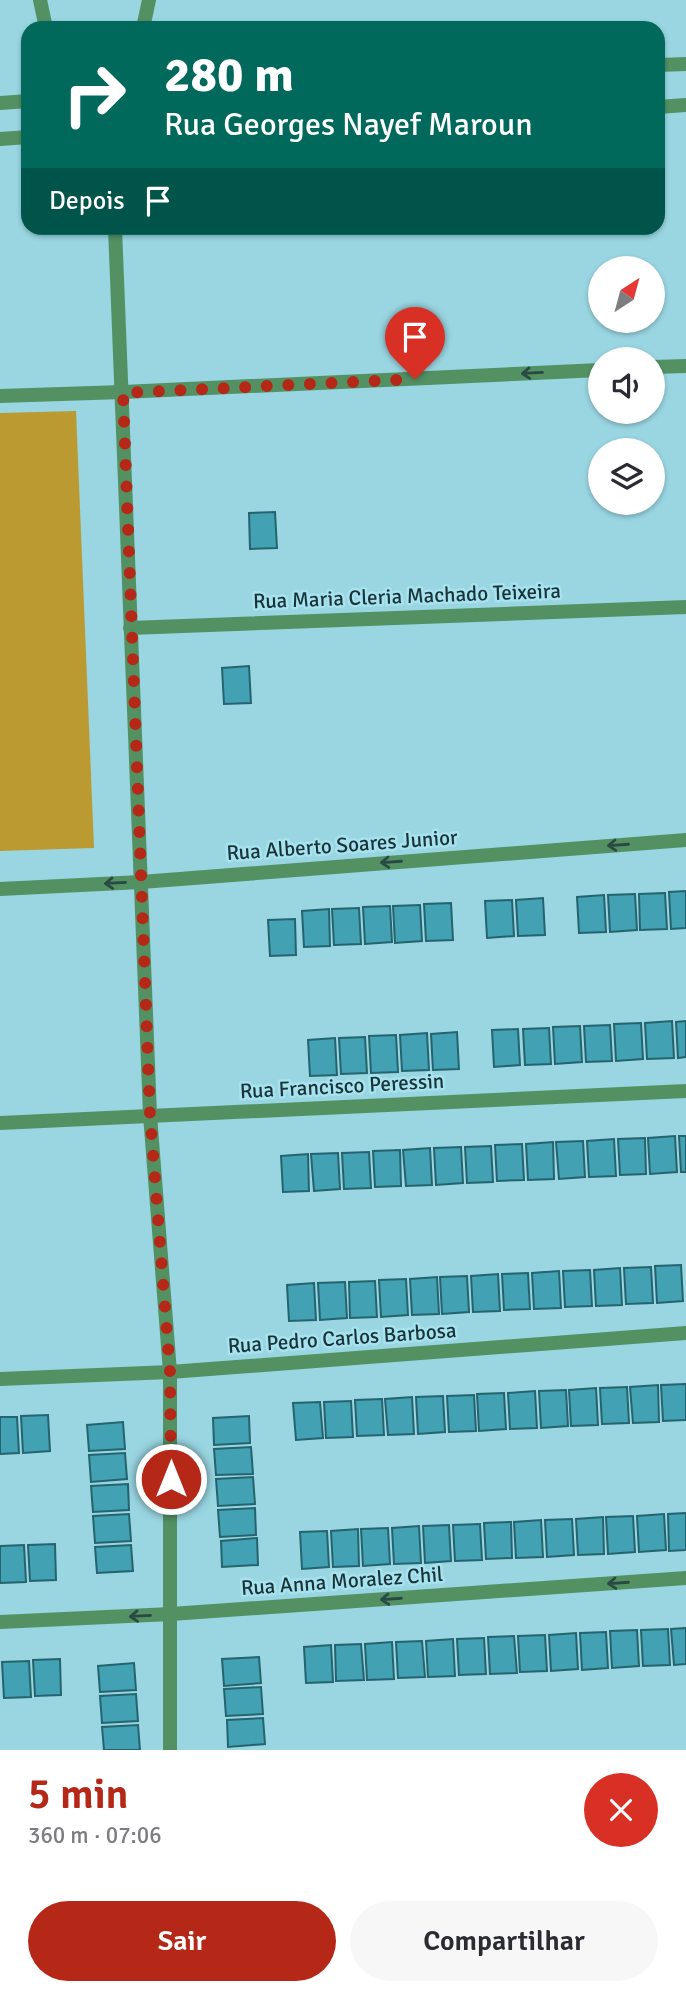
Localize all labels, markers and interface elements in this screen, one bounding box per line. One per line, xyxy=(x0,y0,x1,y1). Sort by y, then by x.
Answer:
text: 280 m xyxy=(164,45,294,105)
icon: right xyxy=(49,49,140,140)
text: Rua Georges Nayef Maroun xyxy=(164,105,533,144)
icon: arrive xyxy=(139,182,177,220)
text: Depois xyxy=(49,185,125,217)
north arrow xyxy=(588,256,665,332)
map controls xyxy=(588,256,665,515)
pin xyxy=(385,307,445,379)
icon: arrive xyxy=(396,318,434,356)
button: sound xyxy=(588,347,665,424)
one-way arrow xyxy=(521,367,544,380)
button: layers xyxy=(588,438,665,515)
street label: Rua Maria Cleria Machado Teixeira xyxy=(253,578,561,614)
street label: Rua Alberto Soares Junior xyxy=(226,824,459,866)
one-way arrow xyxy=(607,839,630,852)
one-way arrow xyxy=(380,856,403,869)
one-way arrow xyxy=(105,877,127,890)
street label: Rua Francisco Peressin xyxy=(239,1068,445,1104)
street label: Rua Pedro Carlos Barbosa xyxy=(227,1317,457,1359)
position arrow xyxy=(134,1442,208,1516)
street label: Rua Anna Moralez Chil xyxy=(240,1561,444,1601)
one-way arrow xyxy=(607,1577,630,1590)
one-way arrow xyxy=(380,1593,403,1606)
one-way arrow xyxy=(128,1609,151,1622)
text: 5 min xyxy=(28,1769,129,1820)
button: close xyxy=(584,1773,658,1847)
text: 360 m · 07:06 xyxy=(28,1821,162,1850)
button: Sair xyxy=(28,1901,336,1981)
button: Compartilhar xyxy=(350,1901,658,1981)

